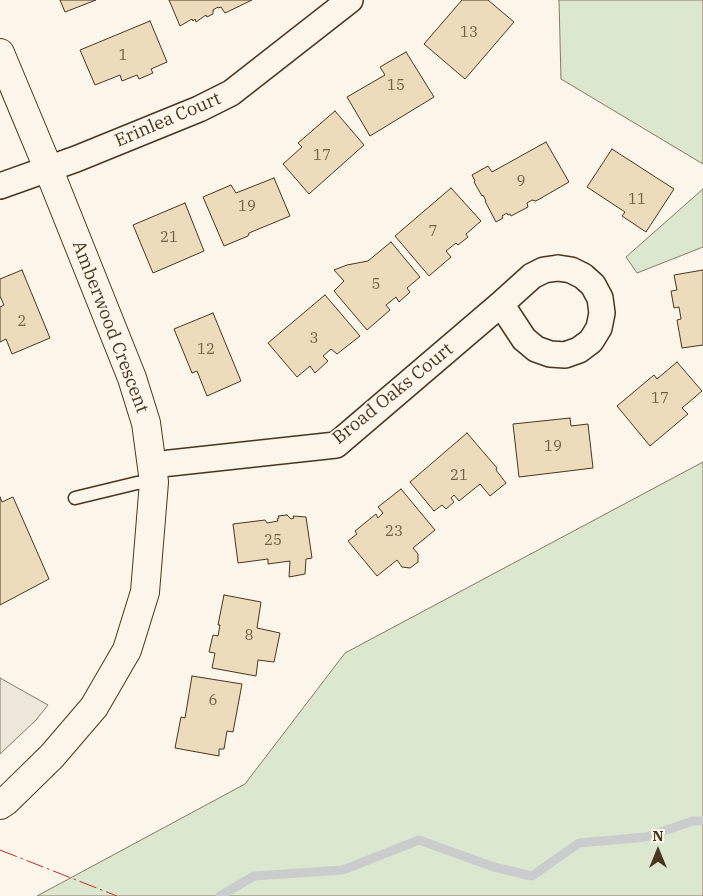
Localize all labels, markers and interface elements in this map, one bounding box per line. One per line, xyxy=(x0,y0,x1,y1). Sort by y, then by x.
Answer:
house number: 13 xyxy=(460,24,478,42)
house number: 1 xyxy=(119,47,127,65)
house number: 15 xyxy=(387,77,405,95)
street label: Erinlea Court xyxy=(112,88,224,152)
house number: 17 xyxy=(313,147,331,165)
house number: 9 xyxy=(517,173,525,191)
house number: 11 xyxy=(628,191,646,209)
house number: 19 xyxy=(238,198,256,216)
house number: 7 xyxy=(429,223,437,241)
house number: 21 xyxy=(160,229,178,247)
street label: Amberwood Crescent xyxy=(67,238,153,416)
house number: 5 xyxy=(372,276,380,294)
house number: 2 xyxy=(18,313,26,331)
house number: 3 xyxy=(310,330,318,348)
street label: Broad Oaks Court xyxy=(328,339,458,449)
house number: 12 xyxy=(197,341,215,359)
house number: 17 xyxy=(651,390,669,408)
house number: 19 xyxy=(544,438,562,456)
house number: 21 xyxy=(450,467,468,485)
house number: 23 xyxy=(385,523,403,541)
house number: 25 xyxy=(264,532,282,550)
house number: 8 xyxy=(245,627,253,645)
house number: 6 xyxy=(209,692,217,710)
north arrow xyxy=(633,826,683,876)
text: N xyxy=(652,827,664,845)

